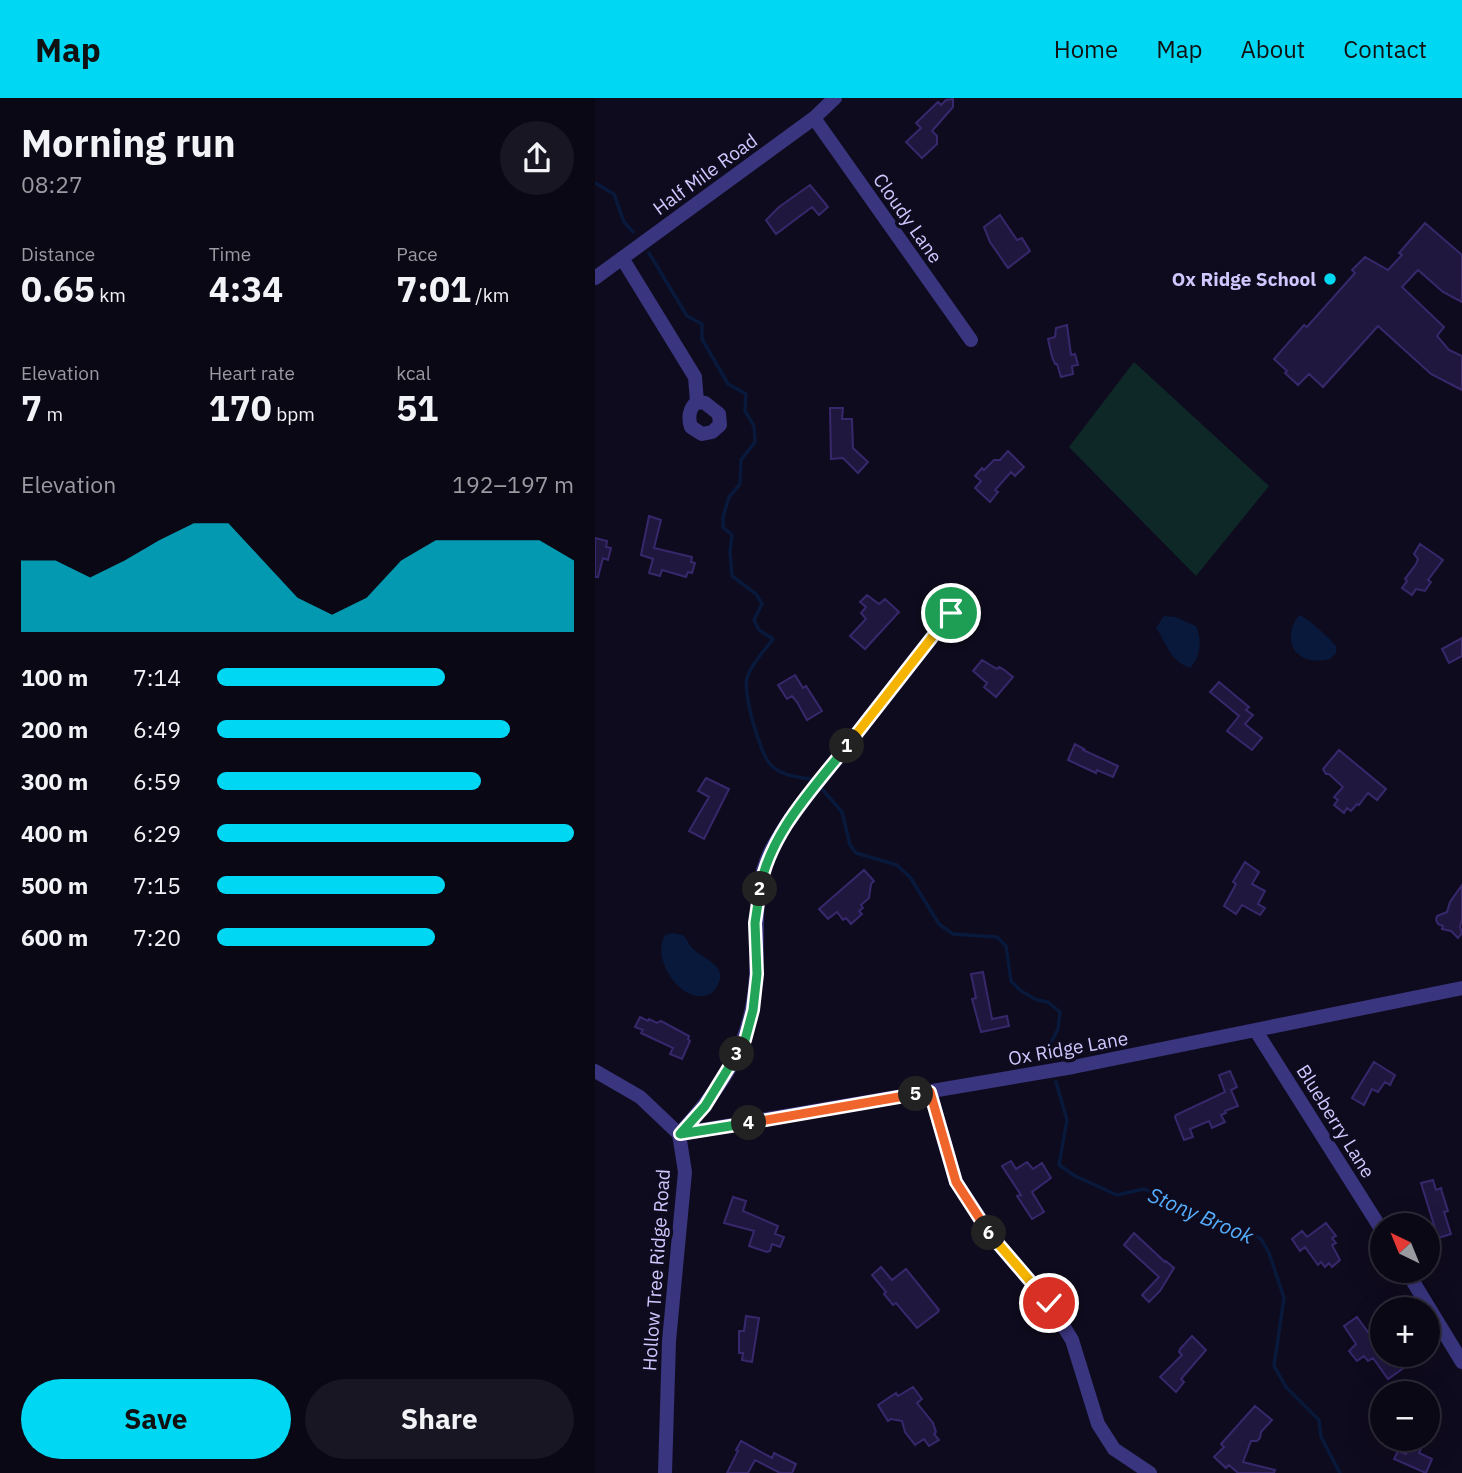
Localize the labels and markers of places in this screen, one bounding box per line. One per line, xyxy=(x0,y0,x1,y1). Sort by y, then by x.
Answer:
place label: Ox Ridge School xyxy=(1172,267,1316,291)
marker: Ox Ridge School xyxy=(1322,271,1338,287)
pin xyxy=(921,583,981,643)
pin: 1 xyxy=(829,728,865,764)
pin: 2 xyxy=(743,872,777,906)
pin: 3 xyxy=(719,1037,755,1072)
pin: 5 xyxy=(899,1076,933,1112)
pin: 4 xyxy=(731,1105,767,1140)
pin: 6 xyxy=(971,1216,1007,1250)
pin xyxy=(1019,1273,1079,1333)

